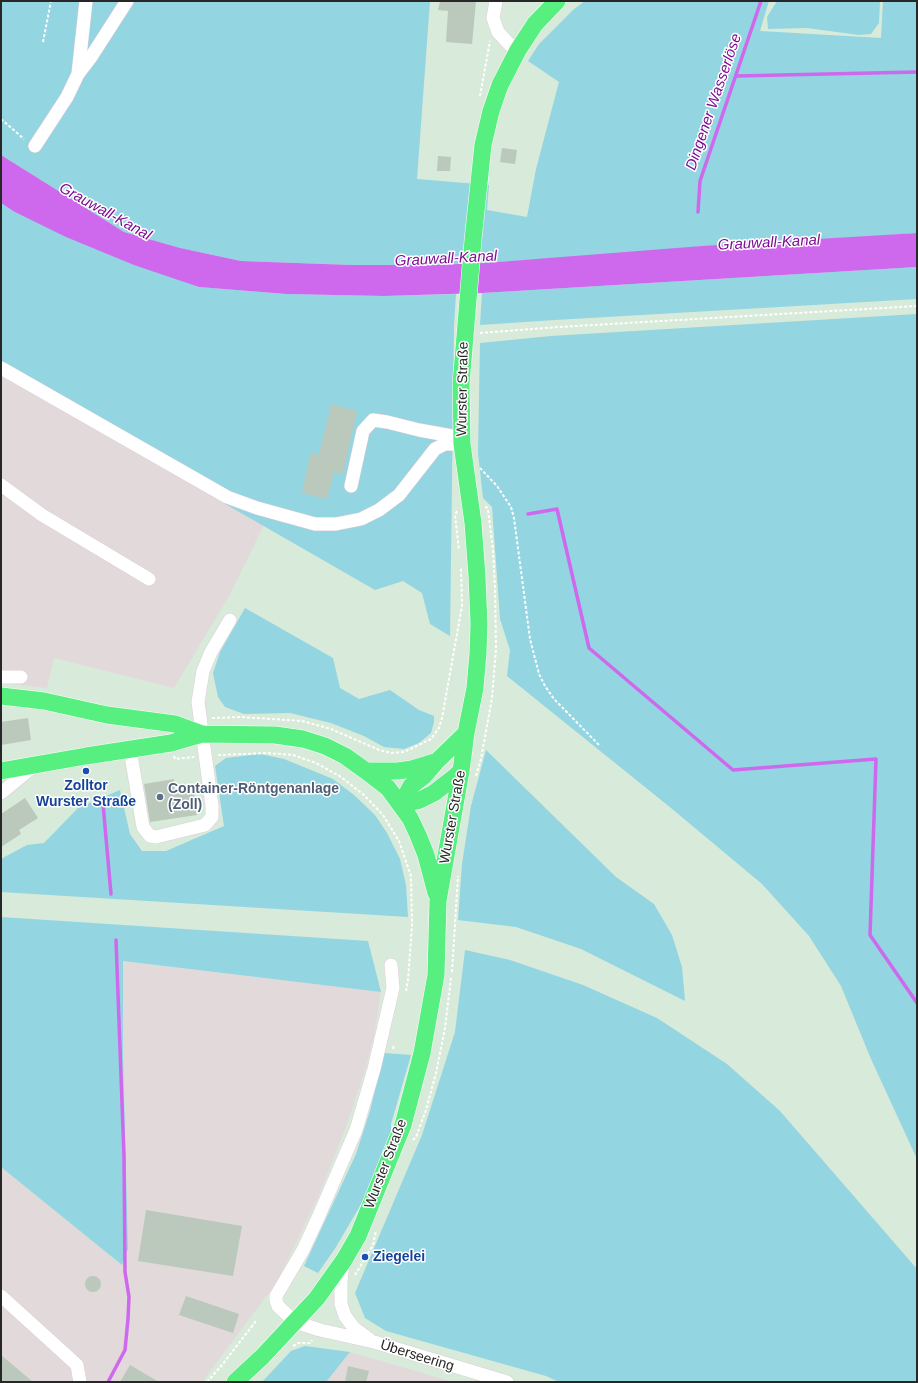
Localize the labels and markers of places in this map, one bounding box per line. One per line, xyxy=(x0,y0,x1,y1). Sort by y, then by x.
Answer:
marker: Zolltor Wurster Straße xyxy=(81,766,91,776)
place label: Zolltor Wurster Straße xyxy=(36,778,136,810)
place label: Container-Röntgenanlage (Zoll) xyxy=(168,781,339,814)
marker: Container-Röntgenanlage (Zoll) xyxy=(155,792,165,802)
place label: Ziegelei xyxy=(373,1249,425,1265)
marker: Ziegelei xyxy=(360,1252,370,1262)

